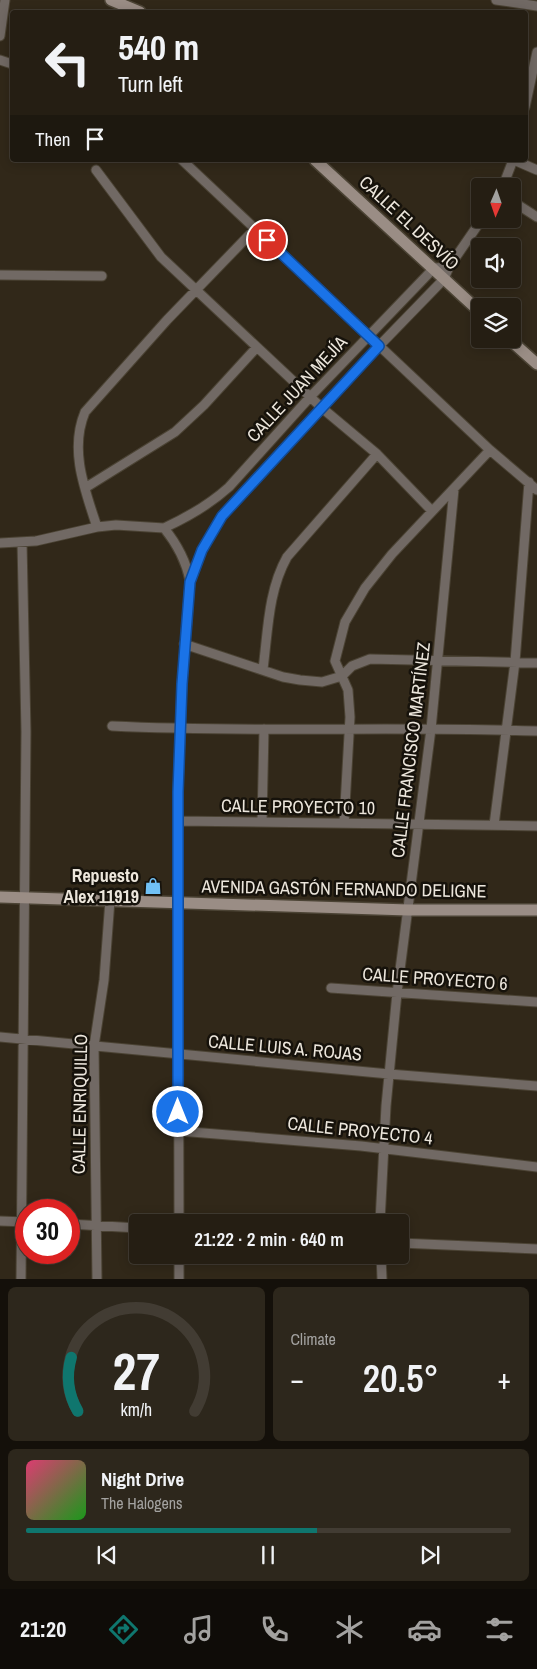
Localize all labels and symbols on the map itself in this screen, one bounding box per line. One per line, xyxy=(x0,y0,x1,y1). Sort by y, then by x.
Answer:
street label: CALLE EL DESVÍO xyxy=(354,170,465,276)
north arrow xyxy=(471,178,521,228)
pin xyxy=(246,219,288,261)
street label: CALLE JUAN MEJÍA xyxy=(241,330,353,447)
street label: CALLE FRANCISCO MARTÍNEZ xyxy=(385,641,436,859)
street label: CALLE PROYECTO 10 xyxy=(221,793,375,820)
place label: Repuesto Alex 11919 xyxy=(63,863,139,909)
street label: AVENIDA GASTÓN FERNANDO DELIGNE xyxy=(200,873,487,903)
shop icon: Repuesto Alex 11919 xyxy=(143,876,163,896)
street label: CALLE PROYECTO 6 xyxy=(361,961,509,996)
street label: CALLE LUIS A. ROJAS xyxy=(207,1028,363,1067)
street label: CALLE ENRIQUILLO xyxy=(66,1034,93,1174)
position arrow xyxy=(151,1085,203,1137)
street label: CALLE PROYECTO 4 xyxy=(286,1110,434,1151)
speed limit sign: 30 xyxy=(15,1199,80,1264)

